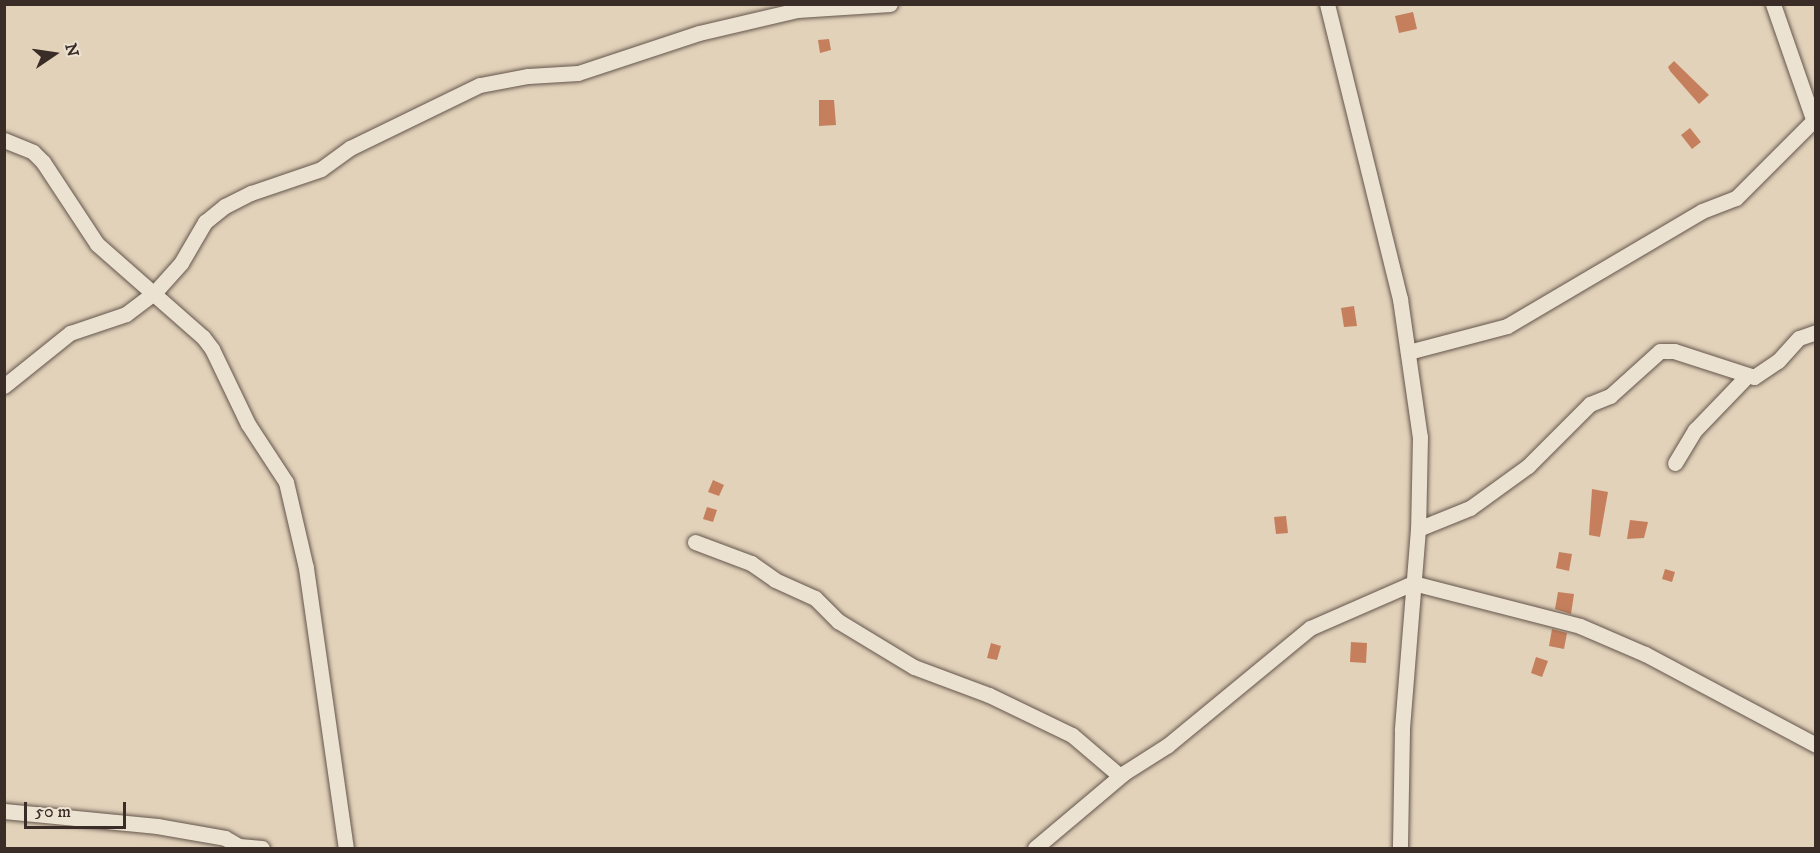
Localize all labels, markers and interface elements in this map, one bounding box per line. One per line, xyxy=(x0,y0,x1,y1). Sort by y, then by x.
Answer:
north arrow xyxy=(24,24,84,84)
text: N xyxy=(60,41,83,59)
scale bar xyxy=(27,790,129,828)
text: 50 m xyxy=(35,801,71,823)

